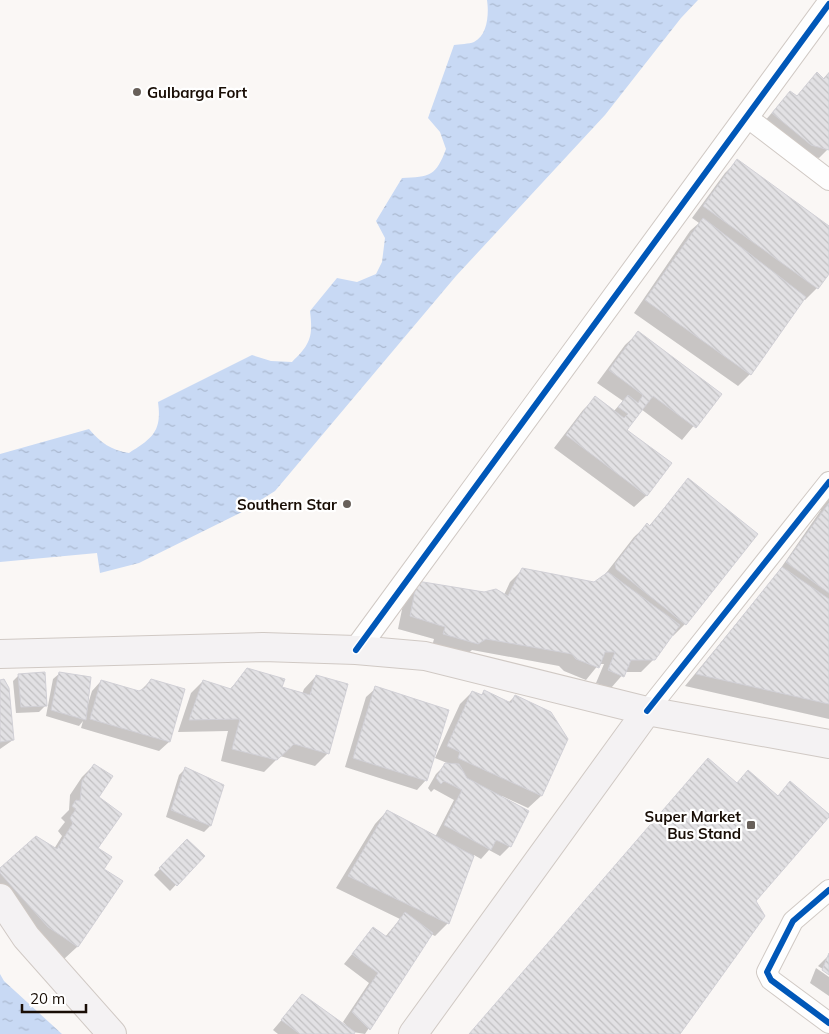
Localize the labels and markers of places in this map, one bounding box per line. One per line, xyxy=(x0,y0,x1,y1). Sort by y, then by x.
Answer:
place label: Gulbarga Fort xyxy=(147,83,248,102)
marker: Gulbarga Fort xyxy=(131,86,143,98)
place label: Southern Star xyxy=(237,495,337,514)
marker: Southern Star xyxy=(341,498,353,510)
place label: Super Market Bus Stand xyxy=(645,807,741,843)
marker: Super Market Bus Stand xyxy=(745,819,757,831)

